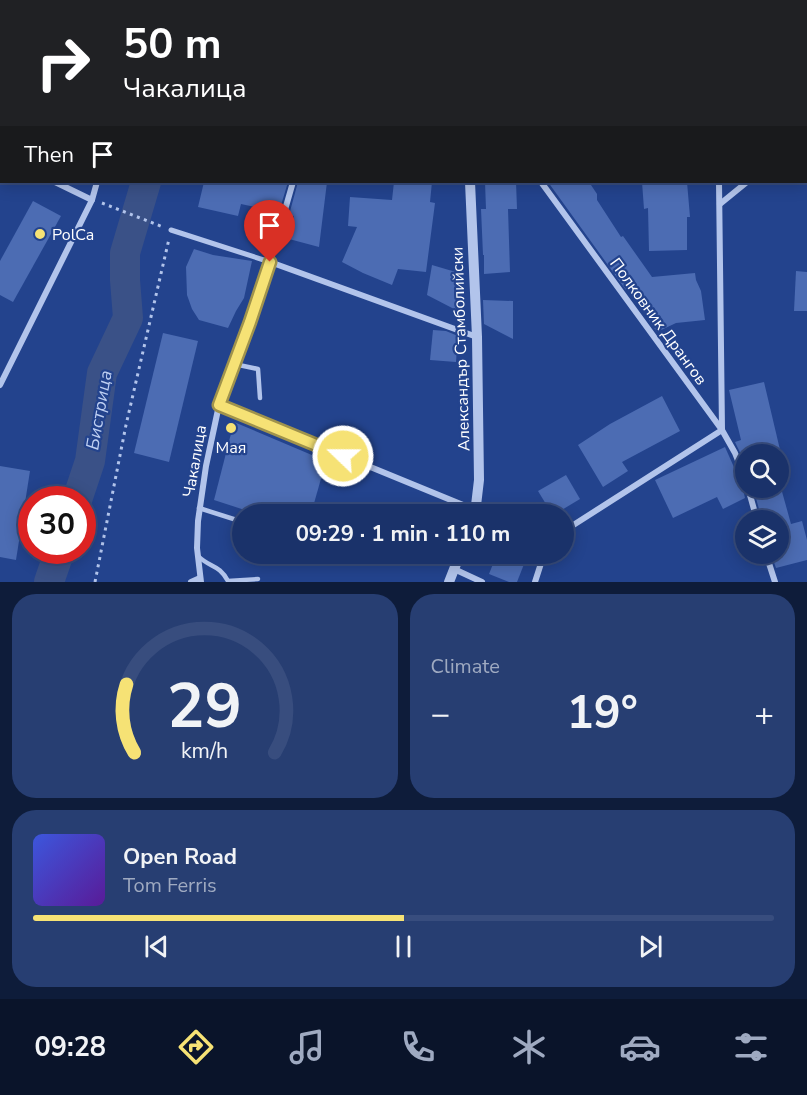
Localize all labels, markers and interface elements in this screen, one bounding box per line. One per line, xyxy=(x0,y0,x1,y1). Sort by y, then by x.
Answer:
text: 50 m xyxy=(123,16,222,73)
icon: right xyxy=(24,24,102,102)
text: Чакалица xyxy=(123,70,247,107)
icon: arrive xyxy=(86,138,119,171)
text: Then xyxy=(24,140,74,170)
pin xyxy=(244,200,295,262)
icon: arrive xyxy=(253,209,286,242)
place label: PolCa xyxy=(52,224,94,246)
marker: PolCa xyxy=(33,227,47,241)
street label: Александър Стамболийски xyxy=(446,246,476,452)
street label: Полковник Дрангов xyxy=(605,253,712,390)
water label: Бистрица xyxy=(80,368,118,452)
marker: Мая xyxy=(224,421,238,435)
street label: Чакалица xyxy=(178,423,212,499)
position arrow xyxy=(311,424,375,488)
place label: Мая xyxy=(216,437,246,459)
map controls xyxy=(735,444,789,564)
button: search xyxy=(735,444,789,498)
speed limit sign: 30 xyxy=(18,486,96,564)
button: layers xyxy=(735,510,789,564)
text: 09:29 · 1 min · 110 m xyxy=(296,519,510,549)
text: Climate xyxy=(431,653,500,680)
text: 29 xyxy=(167,664,242,749)
text: 19° xyxy=(567,683,638,744)
text: − xyxy=(431,692,450,737)
text: + xyxy=(754,692,774,737)
text: km/h xyxy=(181,736,228,766)
text: Open Road xyxy=(123,842,237,872)
text: Tom Ferris xyxy=(123,872,217,899)
icon: previous xyxy=(140,930,173,963)
icon: pause xyxy=(387,930,420,963)
icon: next xyxy=(634,930,667,963)
icon: directions xyxy=(175,1026,217,1068)
icon: music xyxy=(286,1026,328,1068)
icon: phone xyxy=(397,1026,439,1068)
icon: climate xyxy=(508,1026,550,1068)
icon: car xyxy=(619,1026,661,1068)
icon: filters xyxy=(730,1026,772,1068)
text: 09:28 xyxy=(35,1029,106,1066)

